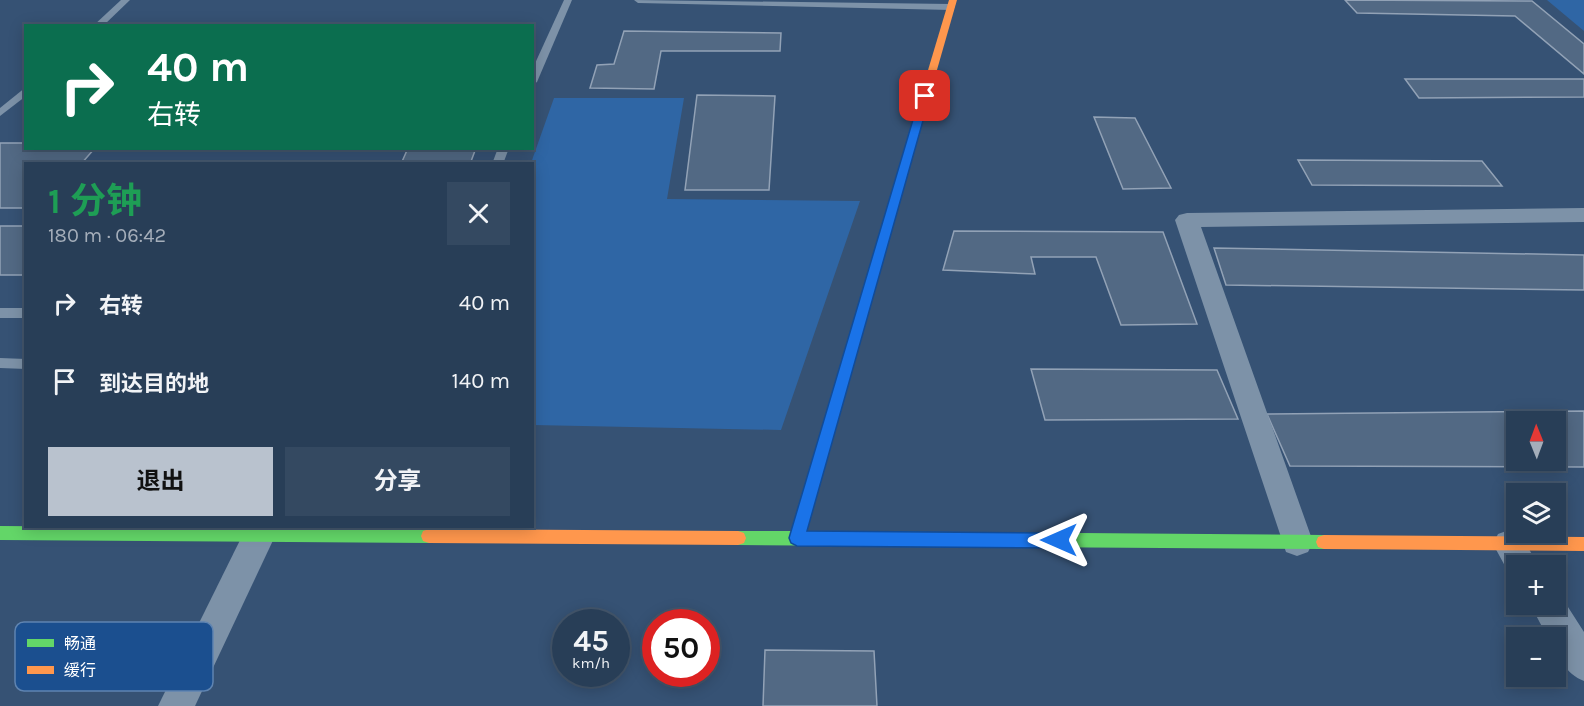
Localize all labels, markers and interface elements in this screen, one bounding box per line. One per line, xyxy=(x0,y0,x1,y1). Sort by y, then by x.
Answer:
text: 40 m xyxy=(147,42,249,92)
icon: right xyxy=(48,48,126,126)
pin xyxy=(899,70,950,121)
icon: arrive xyxy=(908,79,941,112)
text: 右转 xyxy=(147,99,201,131)
text: 1 分钟 xyxy=(48,180,142,222)
button: close xyxy=(447,182,510,245)
text: 180 m · 06:42 xyxy=(48,224,166,247)
icon: right xyxy=(48,287,81,320)
text: 40 m xyxy=(459,290,510,316)
text: 右转 xyxy=(99,293,143,319)
icon: arrive xyxy=(48,365,81,398)
text: 140 m xyxy=(452,368,510,394)
text: 到达目的地 xyxy=(99,371,209,397)
north arrow xyxy=(1506,411,1566,471)
map controls xyxy=(1506,411,1566,687)
button: 退出 xyxy=(48,447,273,516)
button: 分享 xyxy=(285,447,510,516)
button: layers xyxy=(1506,483,1566,543)
position arrow xyxy=(1027,508,1091,572)
button: + xyxy=(1506,555,1566,615)
speed limit sign: 50 xyxy=(642,609,720,687)
legend xyxy=(15,622,213,691)
text: 45 xyxy=(573,623,609,659)
button: − xyxy=(1506,627,1566,687)
text: 畅通 xyxy=(64,634,96,653)
text: km/h xyxy=(572,654,610,672)
text: 缓行 xyxy=(64,661,96,680)

